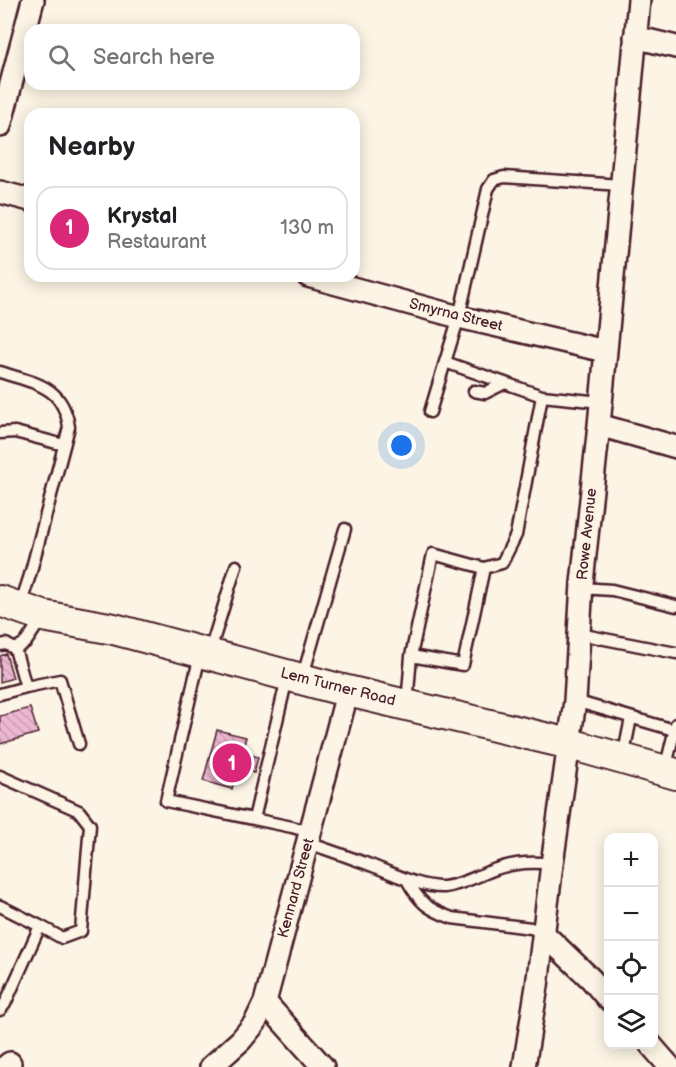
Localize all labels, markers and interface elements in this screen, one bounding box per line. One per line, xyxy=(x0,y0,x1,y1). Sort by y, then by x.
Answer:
search box xyxy=(24,24,360,90)
icon: search xyxy=(45,41,78,74)
text: Search here xyxy=(93,44,215,71)
text: Nearby xyxy=(48,132,135,163)
text: Krystal xyxy=(107,203,177,230)
text: 1 xyxy=(65,216,74,240)
text: 130 m xyxy=(280,216,334,240)
text: Restaurant xyxy=(107,230,207,254)
street label: Smyrna Street xyxy=(407,294,505,336)
your location xyxy=(387,431,416,460)
street label: Rowe Avenue xyxy=(573,487,601,581)
street label: Lem Turner Road xyxy=(279,664,397,710)
pin: 1 xyxy=(212,740,252,786)
map controls xyxy=(604,833,658,1049)
button: + xyxy=(604,833,658,887)
street label: Kennard Street xyxy=(274,836,319,940)
button: − xyxy=(604,887,658,941)
button: locate xyxy=(604,941,658,995)
button: layers xyxy=(604,995,658,1049)

